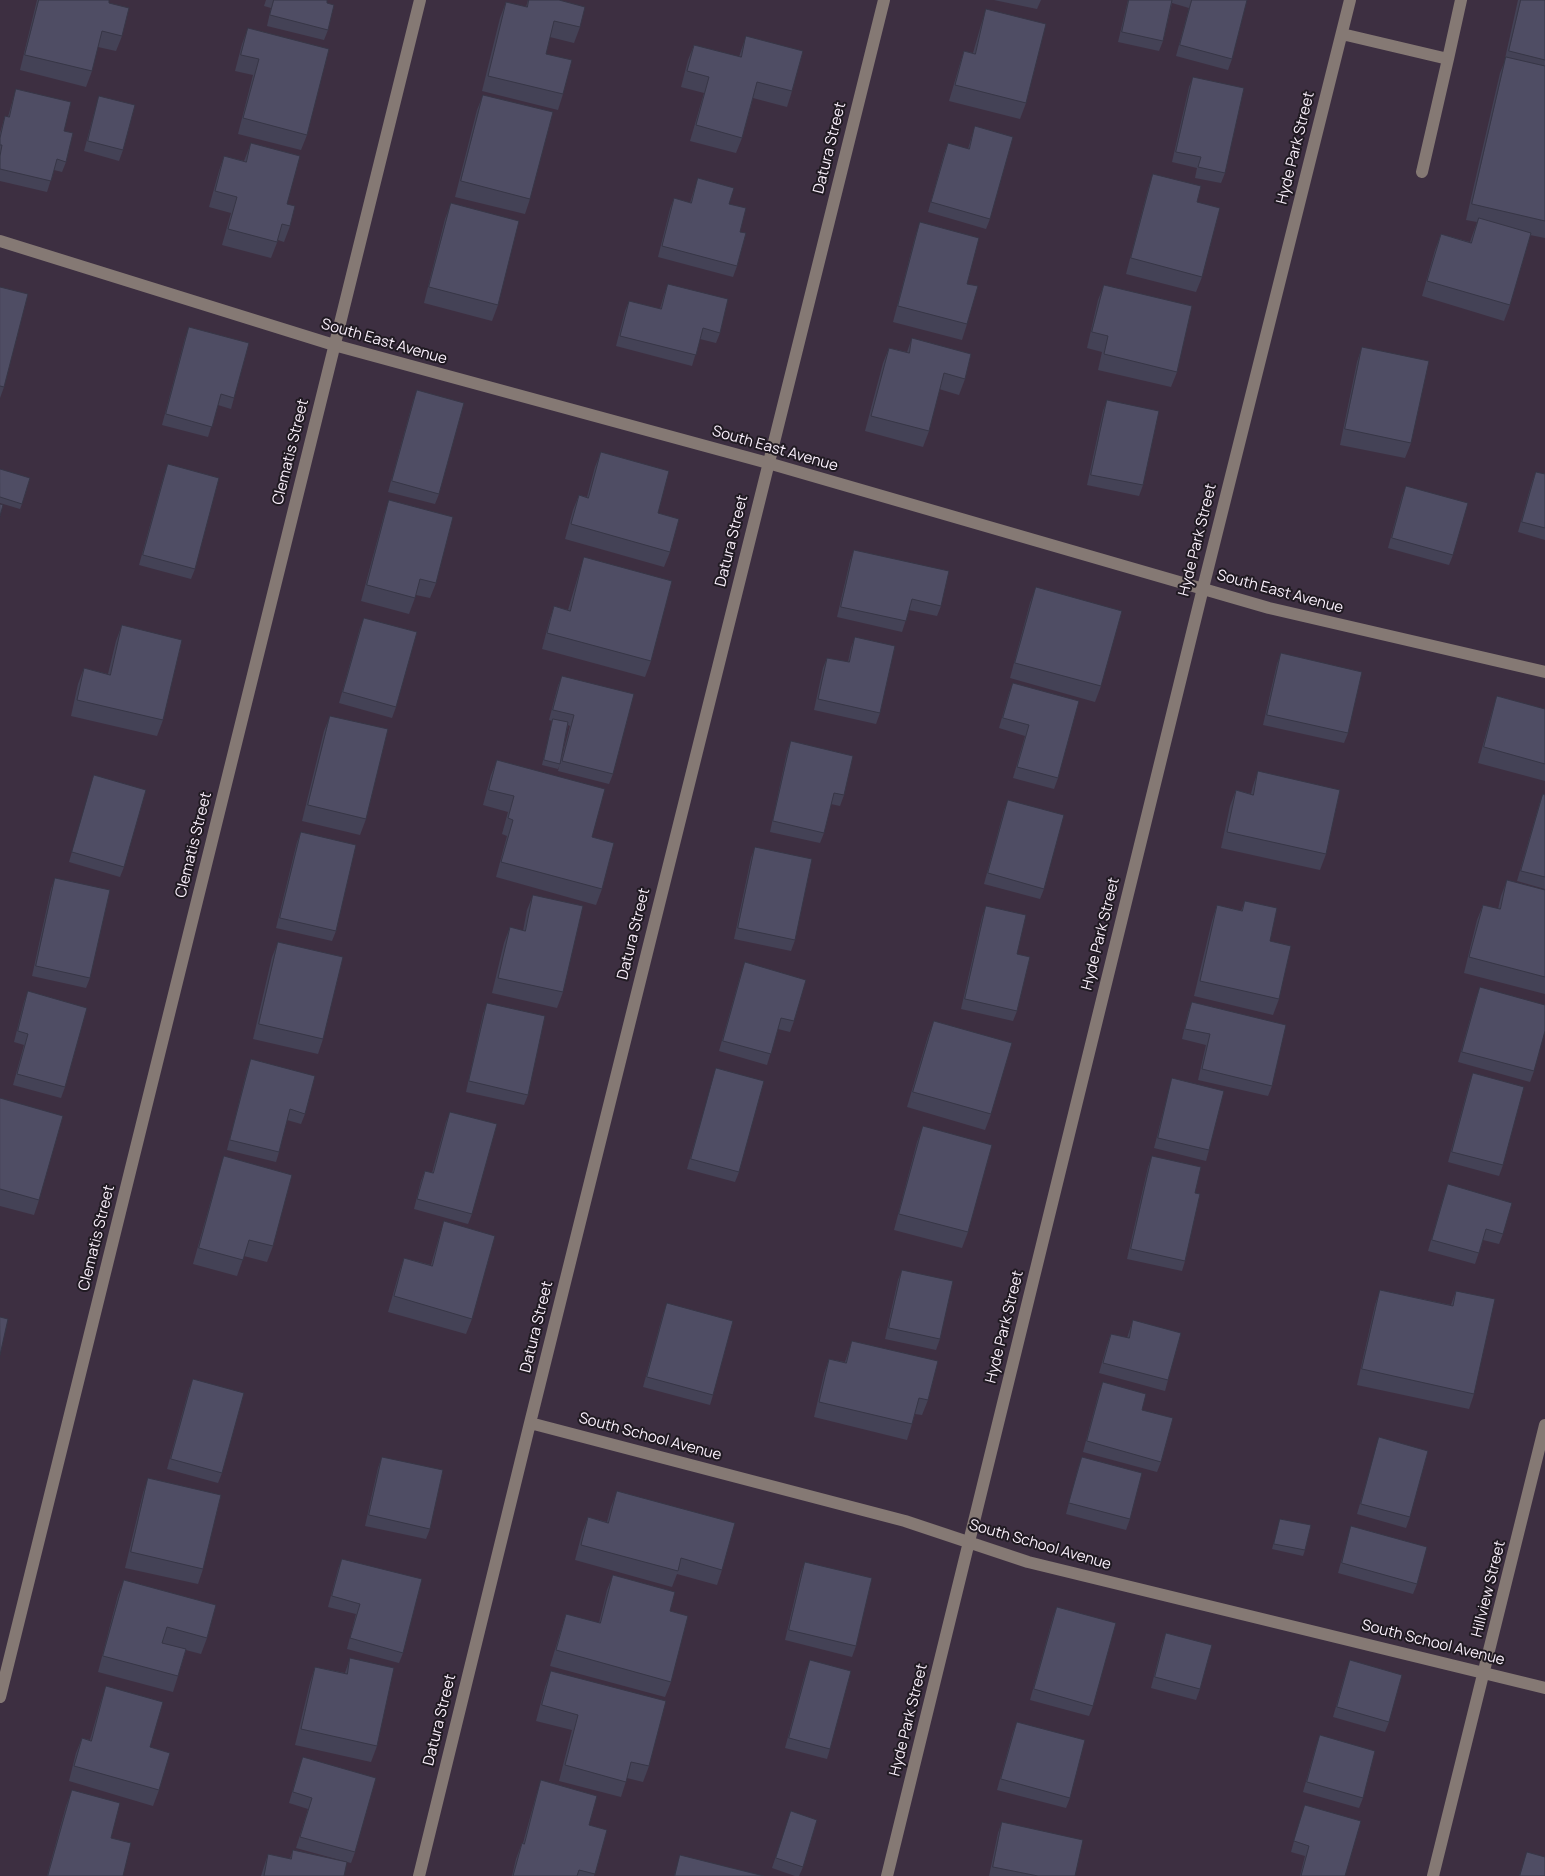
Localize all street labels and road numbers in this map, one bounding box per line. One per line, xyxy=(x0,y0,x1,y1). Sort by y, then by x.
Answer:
street label: Hyde Park Street xyxy=(1273,90,1319,206)
street label: Datura Street xyxy=(810,100,850,196)
street label: South East Avenue xyxy=(319,315,449,369)
street label: Clematis Street xyxy=(269,397,313,507)
street label: South East Avenue xyxy=(710,422,840,476)
street label: Hyde Park Street xyxy=(1175,482,1221,598)
street label: Datura Street xyxy=(712,493,752,589)
street label: South East Avenue xyxy=(1215,566,1345,618)
street label: Clematis Street xyxy=(172,790,216,900)
street label: Hyde Park Street xyxy=(1078,876,1124,992)
street label: Datura Street xyxy=(614,886,654,982)
street label: Clematis Street xyxy=(75,1183,119,1293)
street label: Hyde Park Street xyxy=(982,1269,1028,1385)
street label: Datura Street xyxy=(517,1279,557,1375)
street label: South School Avenue xyxy=(577,1409,723,1465)
street label: South School Avenue xyxy=(967,1516,1113,1574)
street label: Hillview Street xyxy=(1468,1539,1510,1639)
street label: South School Avenue xyxy=(1360,1616,1506,1670)
street label: Hyde Park Street xyxy=(886,1662,932,1778)
street label: Datura Street xyxy=(420,1672,460,1768)

